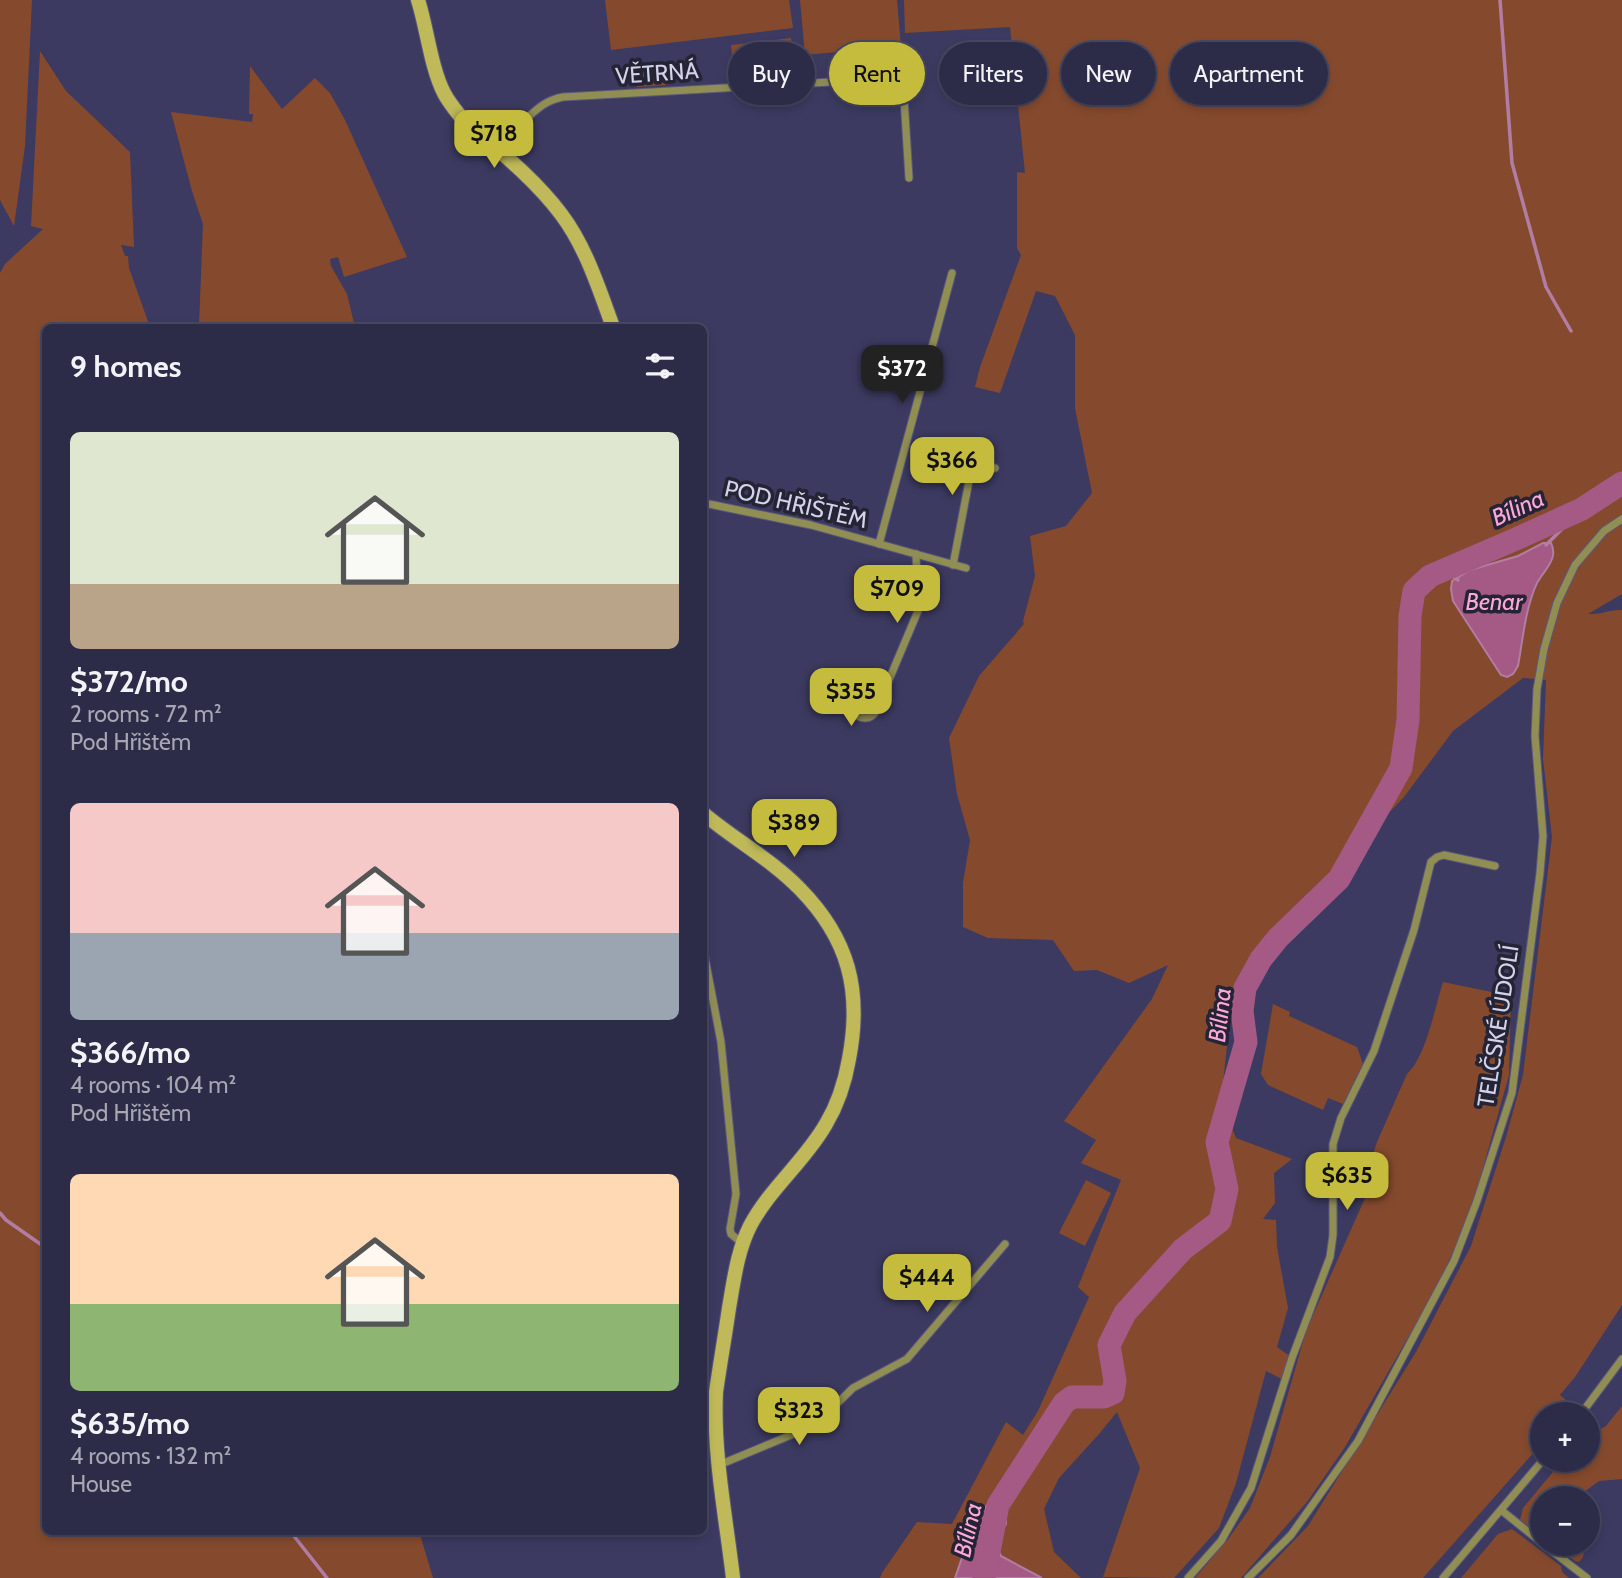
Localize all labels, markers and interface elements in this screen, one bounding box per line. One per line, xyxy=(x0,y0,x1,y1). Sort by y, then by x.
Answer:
chip: Buy xyxy=(728,42,815,105)
chip: Rent xyxy=(829,42,925,105)
chip: Filters xyxy=(939,42,1047,105)
chip: New xyxy=(1061,42,1156,105)
chip: Apartment xyxy=(1170,42,1328,105)
street label: VĚTRNÁ xyxy=(614,55,700,90)
pin: $718 xyxy=(453,110,535,170)
text: $718 xyxy=(470,119,518,147)
pin: $372 xyxy=(861,346,943,405)
icon: filters xyxy=(641,347,679,385)
text: 9 homes xyxy=(70,348,181,385)
text: $372 xyxy=(877,354,927,382)
pin: $366 xyxy=(911,438,993,497)
text: $366 xyxy=(926,446,978,474)
street label: POD HŘIŠTĚM xyxy=(722,473,870,534)
icon: home xyxy=(312,477,438,603)
water label: Bílina xyxy=(1487,483,1549,532)
pin: $709 xyxy=(856,566,938,625)
text: $709 xyxy=(870,574,924,602)
water label: Benar xyxy=(1465,587,1524,616)
text: $372/mo xyxy=(70,663,188,700)
pin: $355 xyxy=(810,668,892,728)
text: $355 xyxy=(826,677,876,705)
text: 2 rooms · 72 m² xyxy=(70,700,222,728)
text: Pod Hřištěm xyxy=(70,728,191,756)
pin: $389 xyxy=(753,800,835,859)
text: $389 xyxy=(768,808,820,836)
icon: home xyxy=(312,848,438,974)
street label: TELČSKÉ ÚDOLÍ xyxy=(1470,943,1525,1109)
water label: Bílina xyxy=(1202,986,1237,1044)
text: $366/mo xyxy=(70,1034,190,1071)
text: 4 rooms · 104 m² xyxy=(70,1071,236,1099)
text: Pod Hřištěm xyxy=(70,1099,191,1127)
pin: $635 xyxy=(1306,1152,1388,1212)
text: $635 xyxy=(1321,1161,1373,1189)
icon: home xyxy=(312,1219,438,1345)
pin: $444 xyxy=(886,1254,968,1314)
text: $444 xyxy=(899,1263,955,1291)
pin: $323 xyxy=(758,1388,840,1447)
text: $323 xyxy=(774,1396,824,1424)
map controls xyxy=(1530,1402,1600,1556)
button: + xyxy=(1530,1402,1600,1472)
text: $635/mo xyxy=(70,1405,190,1442)
text: 4 rooms · 132 m² xyxy=(70,1442,231,1470)
text: House xyxy=(70,1470,132,1498)
button: − xyxy=(1530,1486,1600,1556)
water label: Bílina xyxy=(947,1500,988,1560)

